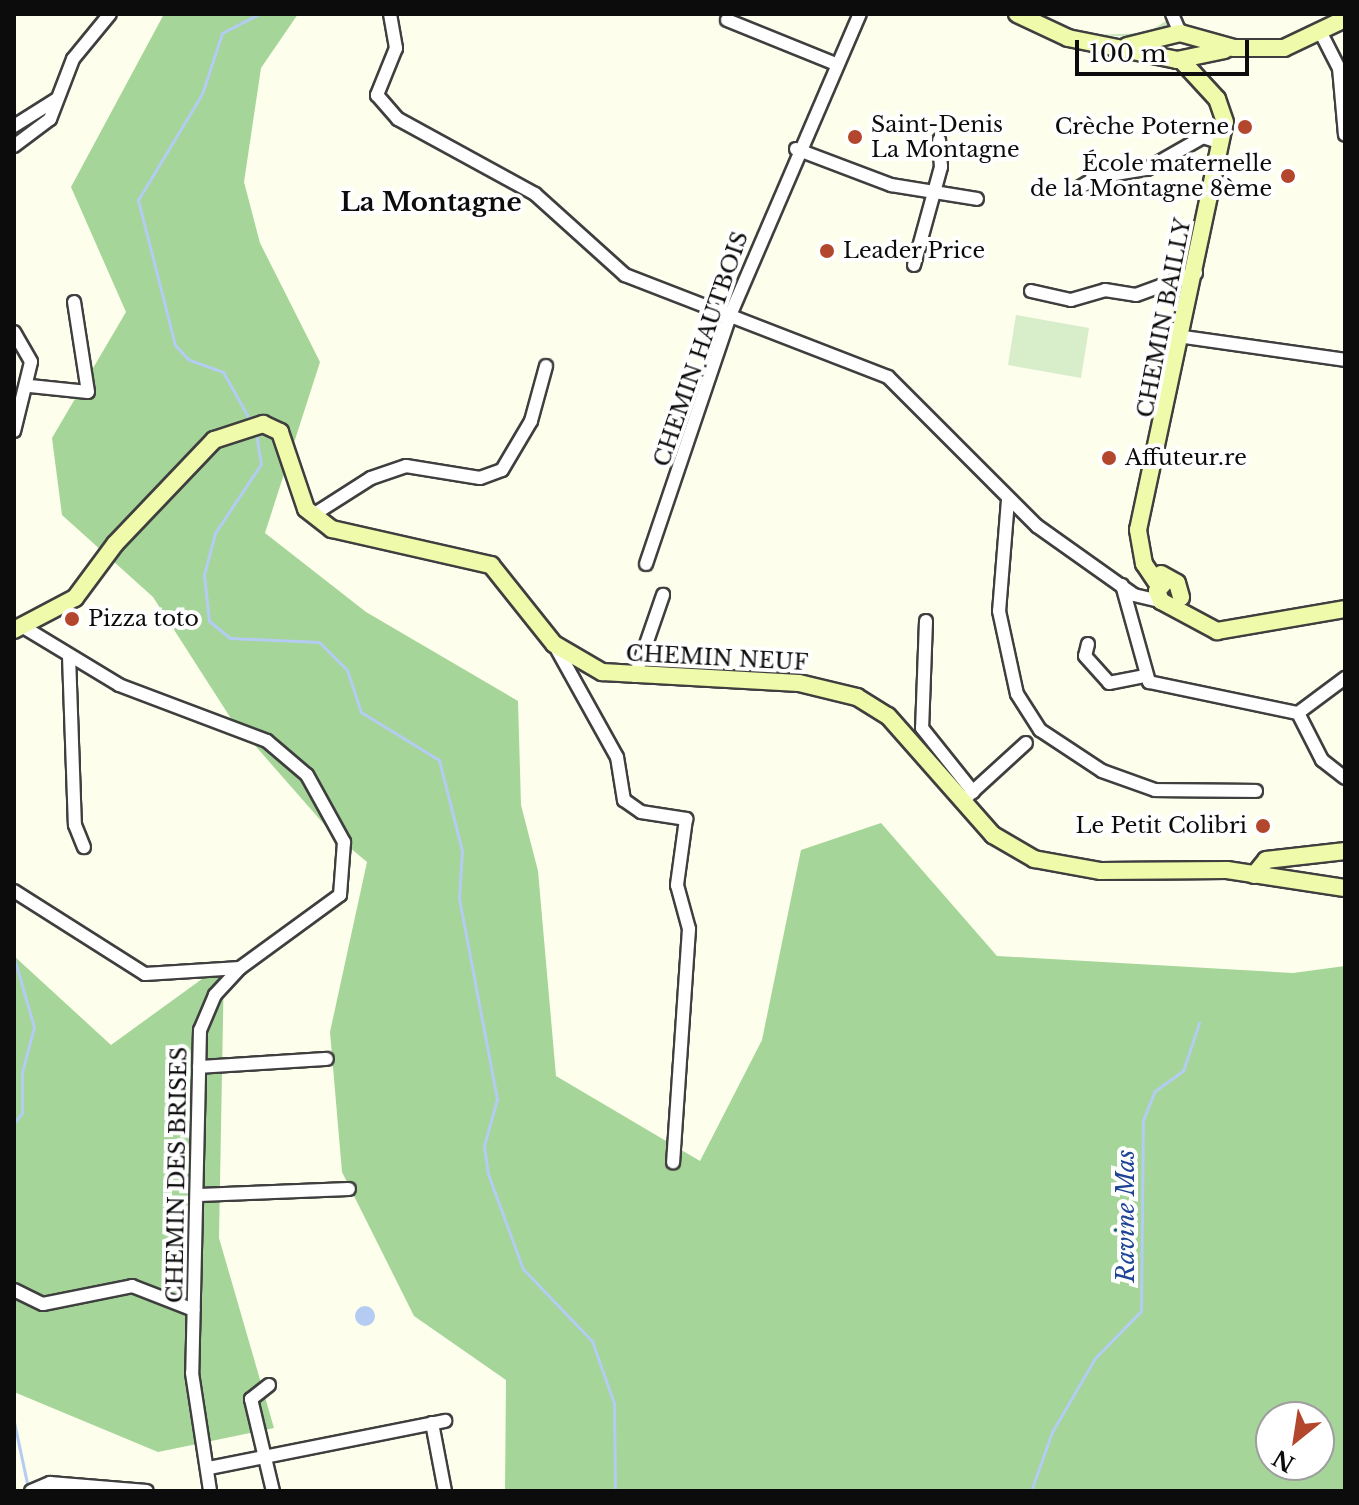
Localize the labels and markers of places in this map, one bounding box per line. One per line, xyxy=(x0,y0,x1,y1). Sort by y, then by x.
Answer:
place label: Saint-Denis La Montagne xyxy=(871,111,1020,162)
place label: Crèche Poterne xyxy=(1055,114,1229,140)
marker: Crèche Poterne xyxy=(1236,118,1254,136)
marker: Saint-Denis La Montagne xyxy=(846,128,864,146)
place label: École maternelle de la Montagne 8ème xyxy=(1030,150,1272,202)
marker: École maternelle de la Montagne 8ème xyxy=(1279,167,1297,185)
place label: Leader Price xyxy=(843,238,986,264)
marker: Leader Price xyxy=(818,242,836,260)
place label: Affuteur.re xyxy=(1125,445,1247,471)
marker: Affuteur.re xyxy=(1100,449,1118,467)
place label: Pizza toto xyxy=(88,606,199,632)
marker: Pizza toto xyxy=(63,610,81,628)
place label: Le Petit Colibri xyxy=(1076,813,1247,839)
marker: Le Petit Colibri xyxy=(1254,817,1272,835)

